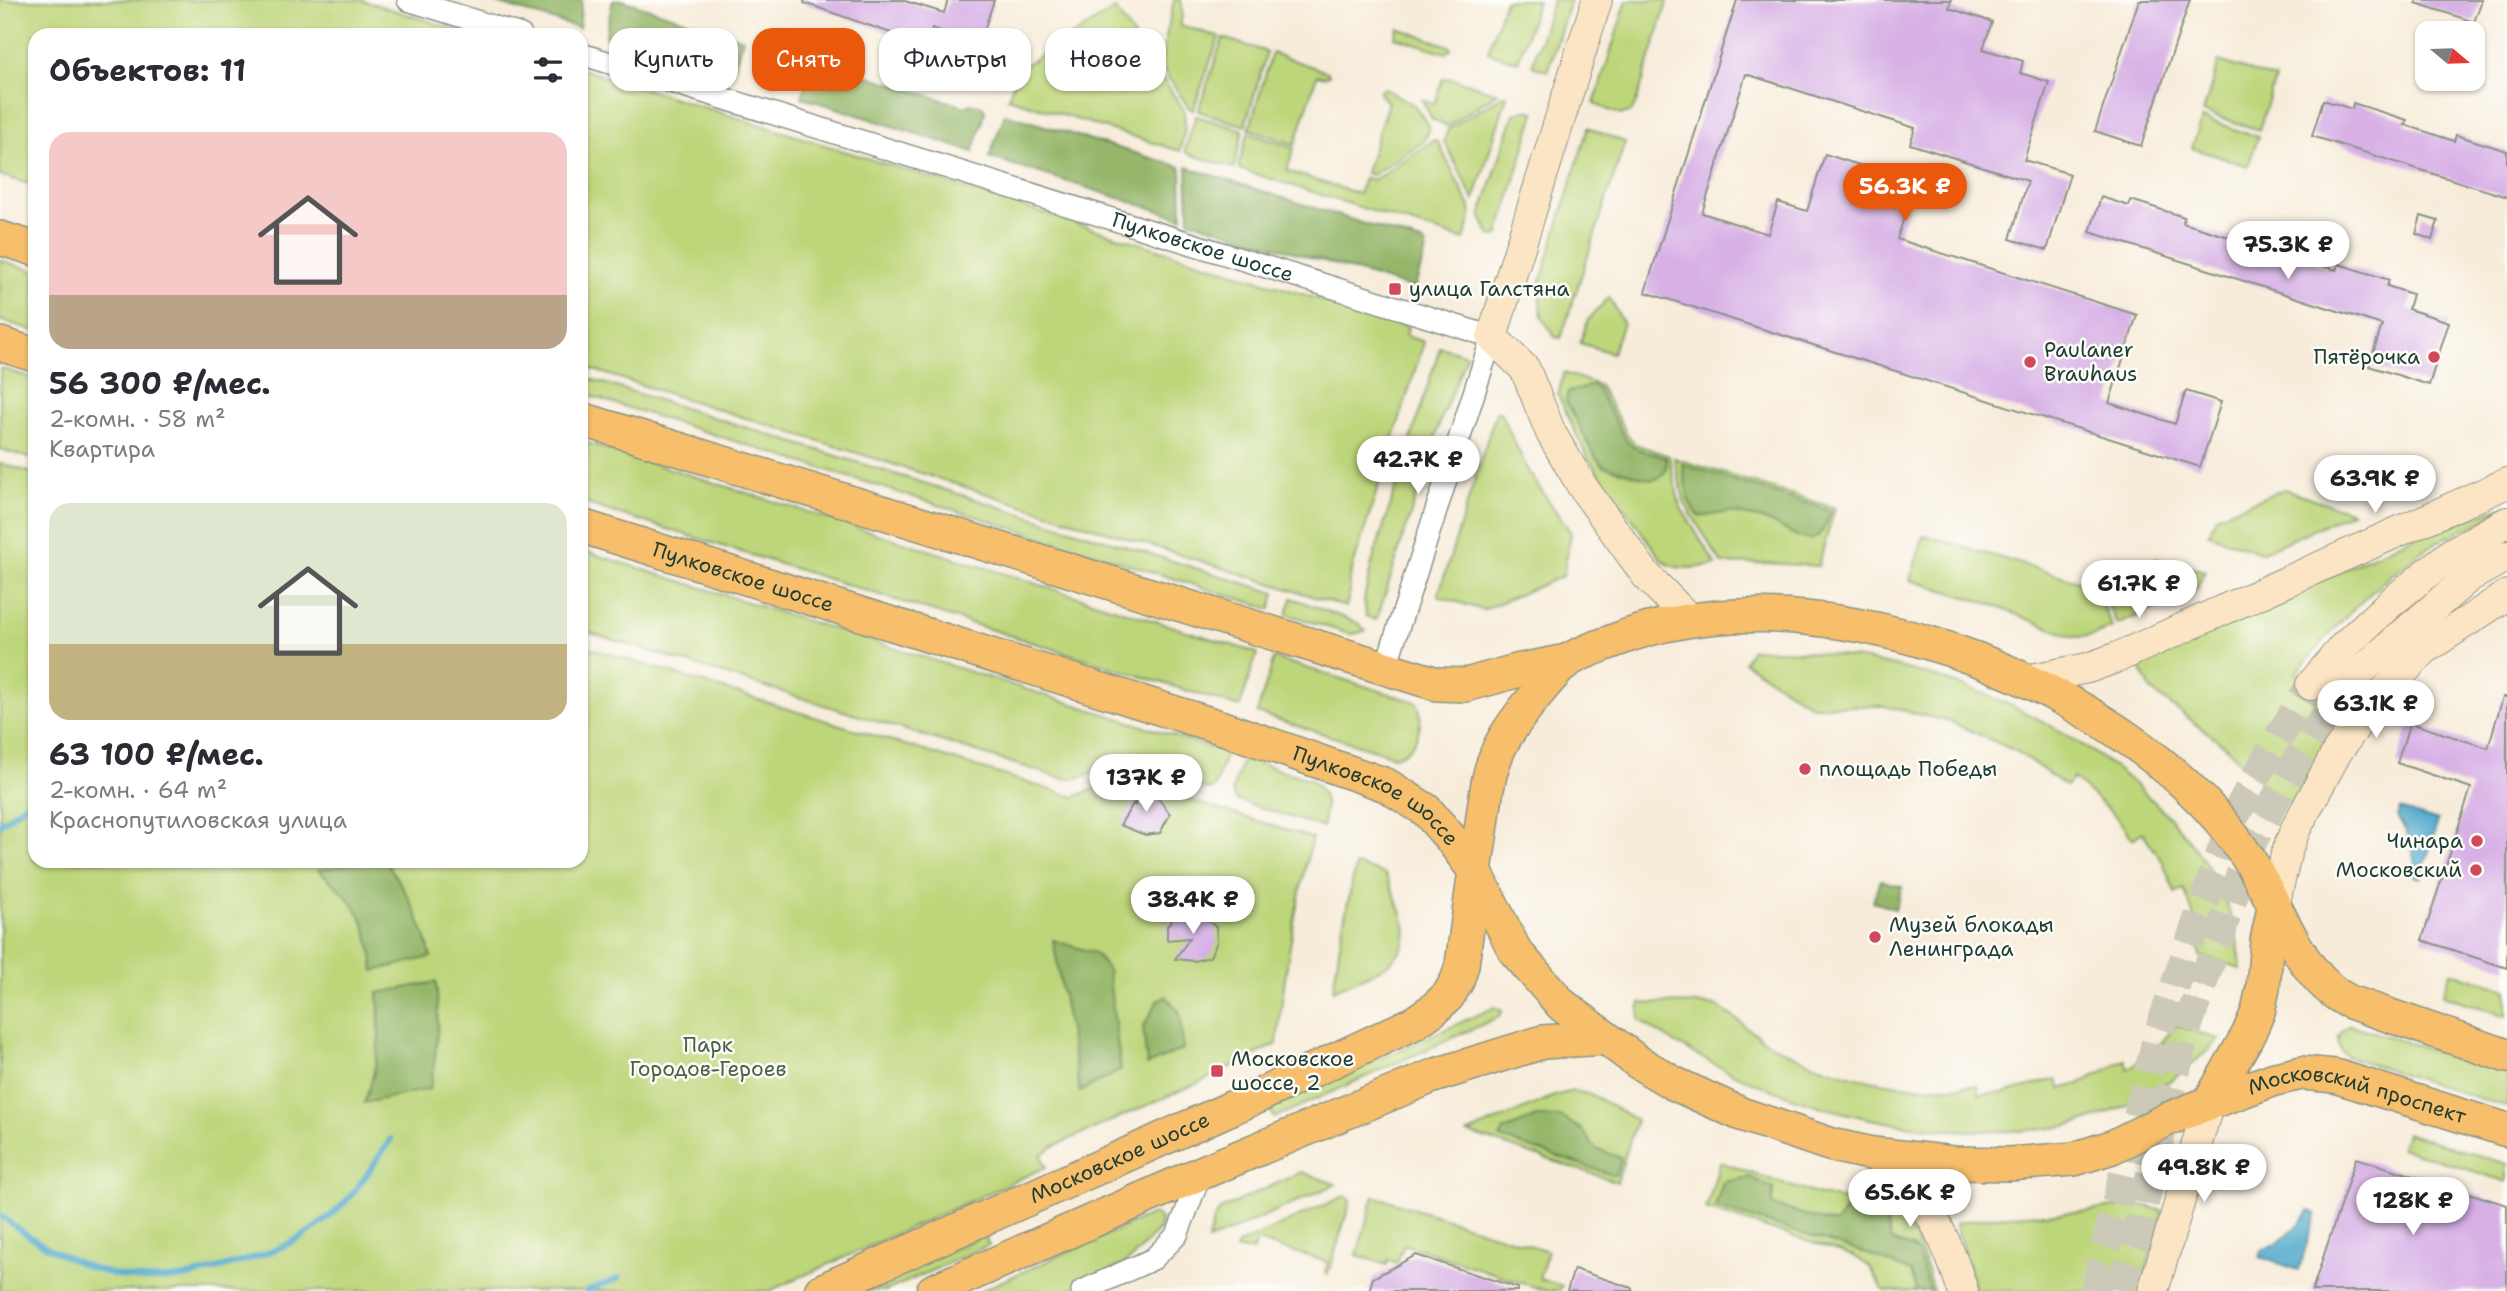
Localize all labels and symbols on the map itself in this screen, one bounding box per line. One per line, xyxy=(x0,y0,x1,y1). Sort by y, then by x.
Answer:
north arrow xyxy=(2415,21,2485,91)
pin: 56.3K ₽ xyxy=(1840,164,1970,223)
street label: Пулковское шоссе xyxy=(1109,206,1297,288)
pin: 75.3K ₽ xyxy=(2223,222,2353,281)
place label: улица Галстяна xyxy=(1409,275,1570,303)
marker: улица Галстяна xyxy=(1387,281,1403,297)
place label: Paulaner Brauhaus xyxy=(2044,336,2138,388)
place label: Пятёрочка xyxy=(2314,343,2420,371)
marker: Пятёрочка xyxy=(2426,349,2442,365)
marker: Paulaner Brauhaus xyxy=(2022,354,2038,370)
pin: 42.7K ₽ xyxy=(1353,436,1483,496)
pin: 63.9K ₽ xyxy=(2310,456,2440,515)
street label: Пулковское шоссе xyxy=(649,535,837,619)
pin: 61.7K ₽ xyxy=(2074,560,2204,620)
pin: 63.1K ₽ xyxy=(2311,680,2441,740)
street label: Пулковское шоссе xyxy=(1289,739,1465,852)
pin: 137K ₽ xyxy=(1089,754,1203,814)
place label: площадь Победы xyxy=(1819,755,1997,783)
marker: площадь Победы xyxy=(1797,761,1813,777)
place label: Чинара xyxy=(2387,827,2463,855)
marker: Чинара xyxy=(2469,833,2485,849)
place label: Московский xyxy=(2336,856,2462,884)
marker: Московский xyxy=(2468,862,2484,878)
pin: 38.4K ₽ xyxy=(1128,876,1258,936)
place label: Музей блокады Ленинграда xyxy=(1889,911,2054,963)
marker: Музей блокады Ленинграда xyxy=(1867,929,1883,945)
park label: Парк Городов-Героев xyxy=(629,1031,787,1083)
place label: Московское шоссе, 2 xyxy=(1231,1045,1354,1097)
street label: Московский проспект xyxy=(2244,1059,2470,1130)
marker: Московское шоссе, 2 xyxy=(1209,1063,1225,1079)
street label: Московское шоссе xyxy=(1025,1106,1214,1210)
pin: 49.8K ₽ xyxy=(2139,1144,2269,1204)
pin: 65.6K ₽ xyxy=(1845,1170,1975,1229)
pin: 128K ₽ xyxy=(2356,1178,2470,1237)

